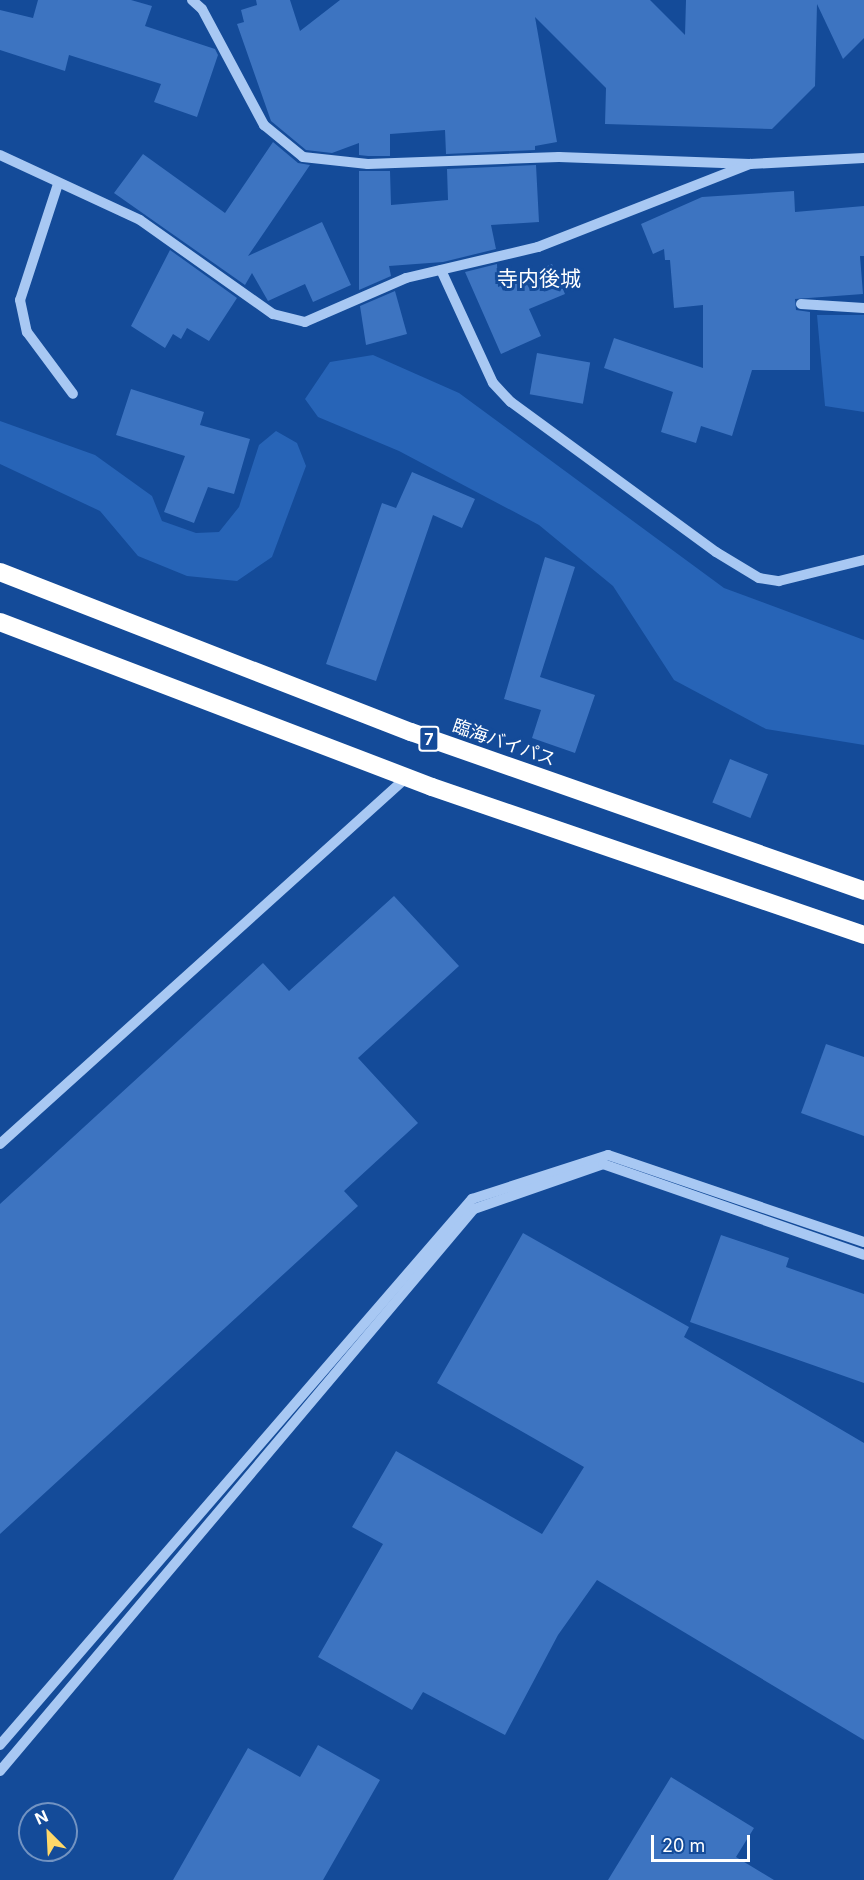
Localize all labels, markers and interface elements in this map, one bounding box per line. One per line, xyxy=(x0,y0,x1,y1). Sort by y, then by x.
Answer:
district label: 寺内後城 xyxy=(497,266,581,292)
street label: 臨海バイパス xyxy=(449,715,559,771)
road number: 7 xyxy=(417,726,441,752)
north arrow xyxy=(18,1802,78,1862)
text: N xyxy=(32,1806,51,1829)
scale bar xyxy=(654,1823,753,1861)
text: 20 m xyxy=(662,1835,705,1856)

